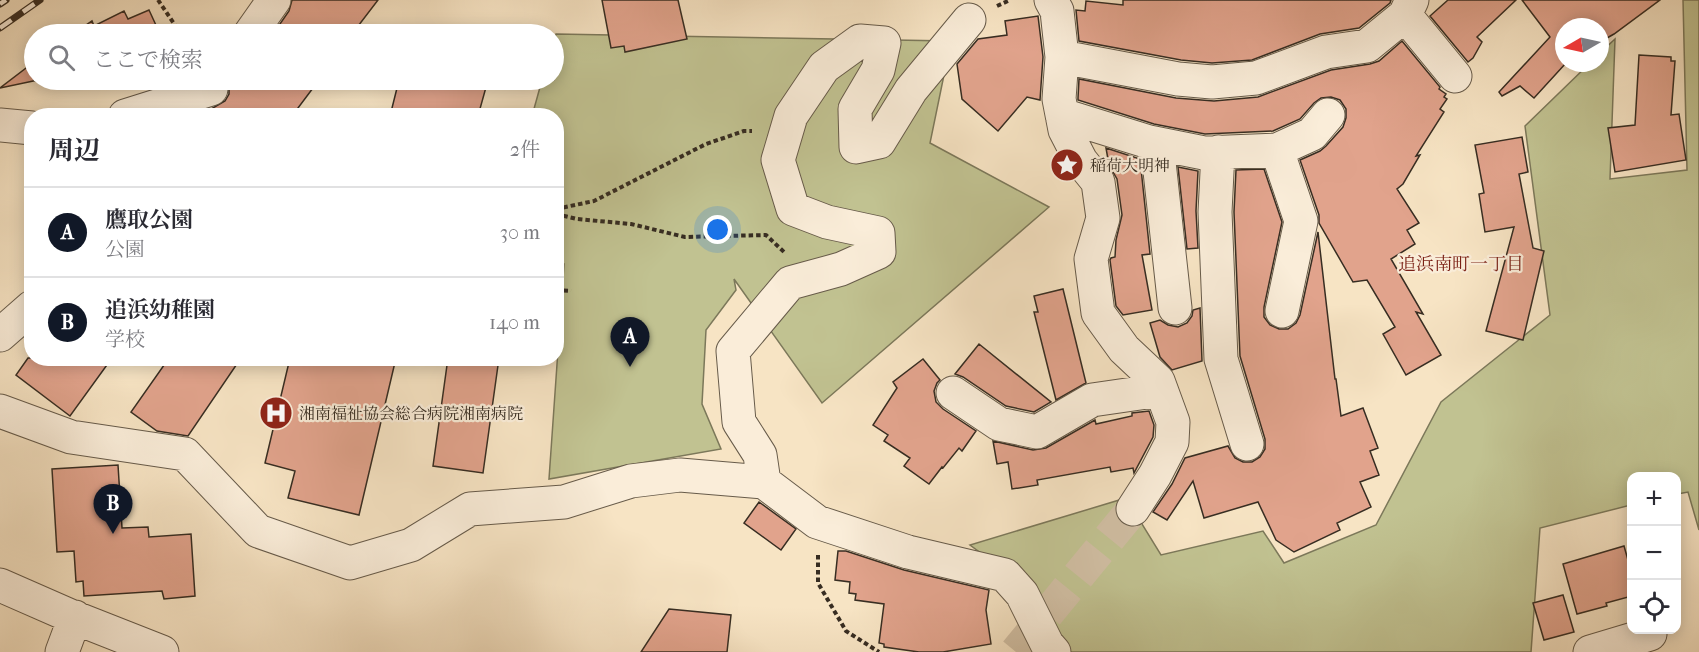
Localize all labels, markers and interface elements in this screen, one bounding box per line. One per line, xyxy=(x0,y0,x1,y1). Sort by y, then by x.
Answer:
north arrow xyxy=(1555,18,1609,72)
search box xyxy=(24,24,564,90)
icon: search xyxy=(45,41,78,74)
text: ここで検索 xyxy=(93,47,203,73)
text: 周辺 xyxy=(48,135,100,166)
text: 2件 xyxy=(510,138,540,161)
place icon: 稲荷大明神 xyxy=(1049,147,1085,183)
place label: 稲荷大明神 xyxy=(1090,156,1170,175)
text: 鷹取公園 xyxy=(105,207,193,233)
your location xyxy=(703,215,732,244)
text: A xyxy=(61,221,74,244)
text: 30 m xyxy=(500,221,540,244)
text: 公園 xyxy=(105,238,145,261)
district label: 追浜南町一丁目 xyxy=(1398,254,1524,275)
text: 追浜幼稚園 xyxy=(105,297,215,323)
text: B xyxy=(61,311,74,334)
text: 140 m xyxy=(489,311,540,334)
pin: A xyxy=(610,318,650,367)
text: 学校 xyxy=(105,328,145,351)
hospital icon: 湘南福祉協会総合病院湘南病院 xyxy=(258,395,294,431)
place label: 湘南福祉協会総合病院湘南病院 xyxy=(299,404,523,423)
map controls xyxy=(1627,472,1681,634)
button: + xyxy=(1627,472,1681,526)
pin: B xyxy=(94,484,132,534)
button: − xyxy=(1627,526,1681,580)
button: locate xyxy=(1627,580,1681,634)

